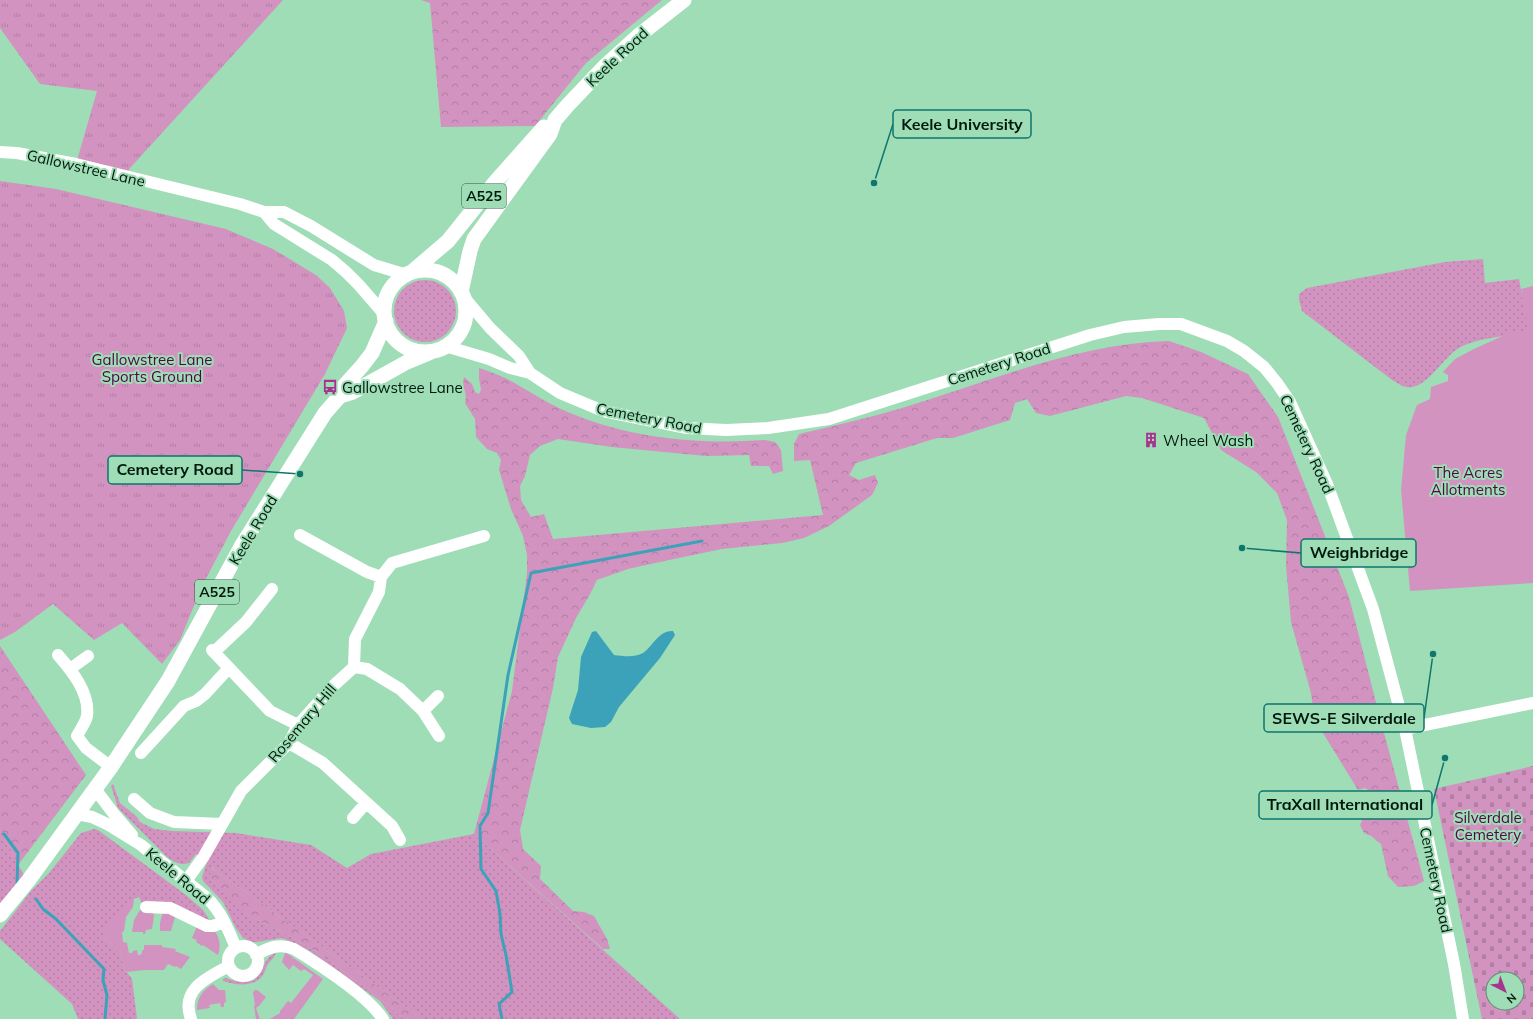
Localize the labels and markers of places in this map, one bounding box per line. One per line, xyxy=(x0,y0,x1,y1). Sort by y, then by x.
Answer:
callout: Keele University xyxy=(893,110,1031,138)
bus stop icon: Gallowstree Lane xyxy=(321,378,339,396)
place label: Gallowstree Lane xyxy=(342,378,463,397)
building icon: Wheel Wash xyxy=(1142,431,1160,449)
place label: Wheel Wash xyxy=(1163,431,1253,450)
callout: Cemetery Road xyxy=(108,456,242,484)
callout: Weighbridge xyxy=(1301,539,1416,567)
callout: SEWS-E Silverdale xyxy=(1264,704,1424,732)
callout: TraXall International xyxy=(1259,791,1432,819)

